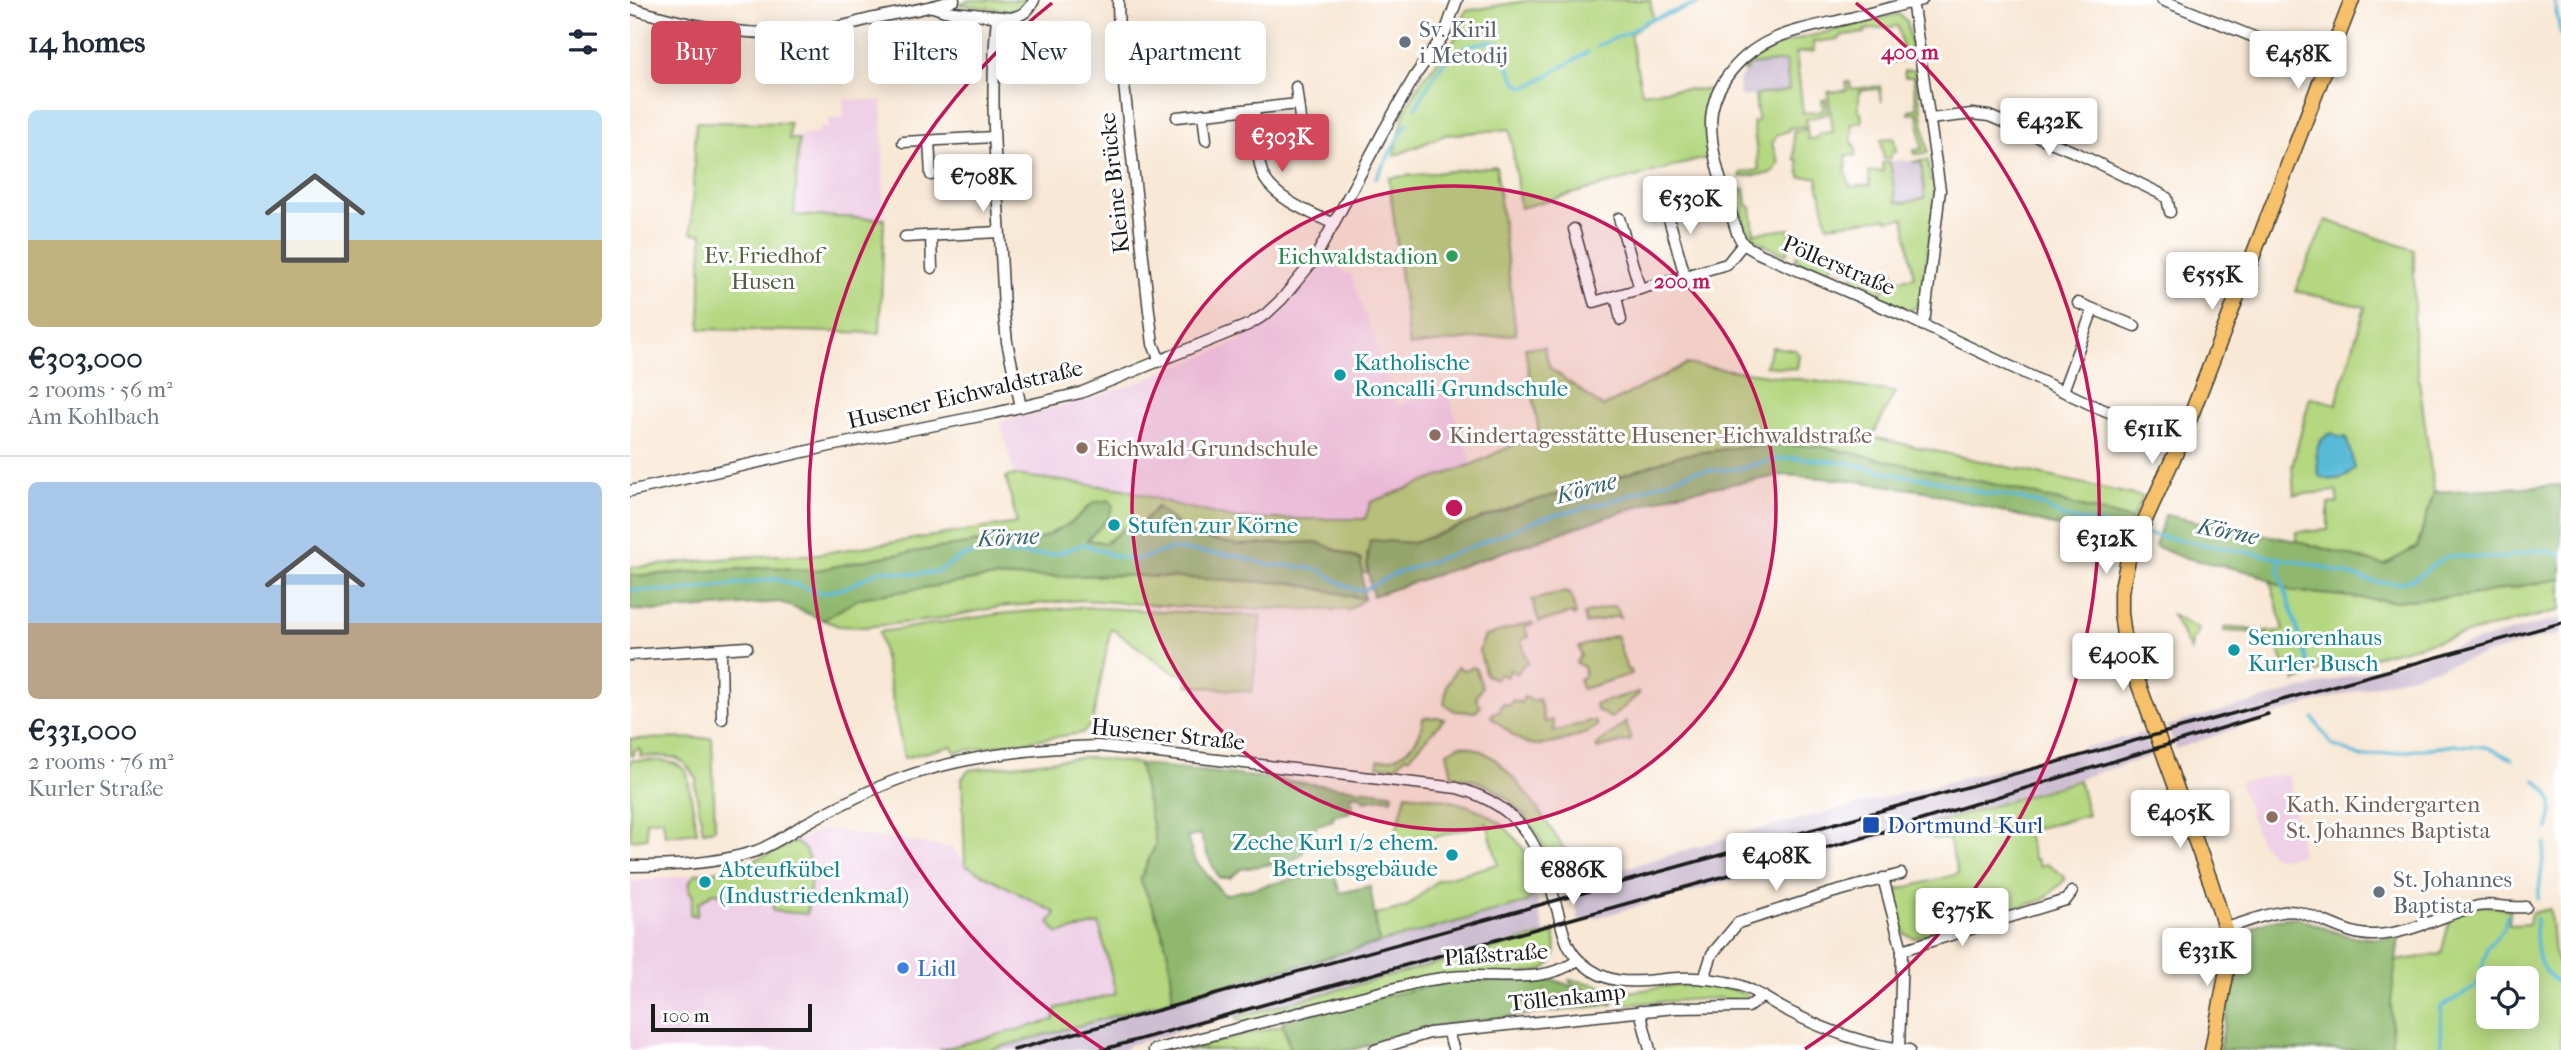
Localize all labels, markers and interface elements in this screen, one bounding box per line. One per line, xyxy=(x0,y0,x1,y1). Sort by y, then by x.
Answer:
place label: Sv. Kiril i Metodij xyxy=(1419,16,1508,69)
chip: Buy xyxy=(651,21,741,84)
chip: Rent xyxy=(755,21,854,84)
chip: Filters xyxy=(868,21,982,84)
chip: New xyxy=(996,21,1091,84)
chip: Apartment xyxy=(1105,21,1266,84)
icon: filters xyxy=(564,23,602,61)
text: 14 homes xyxy=(28,25,145,60)
pin: €458K xyxy=(2249,32,2347,91)
marker: Sv. Kiril i Metodij xyxy=(1397,34,1413,50)
text: 400 m xyxy=(1880,40,1939,65)
text: €458K xyxy=(2266,40,2330,67)
pin: €432K xyxy=(2000,99,2098,158)
text: €432K xyxy=(2016,107,2082,134)
street label: Kleine Brücke xyxy=(1094,111,1135,255)
pin: €303K xyxy=(1233,114,1331,174)
text: €303K xyxy=(1251,123,1313,150)
pin: €708K xyxy=(934,154,1032,214)
icon: home xyxy=(252,155,378,281)
text: €708K xyxy=(950,163,1016,190)
pin: €530K xyxy=(1641,176,1739,236)
text: €530K xyxy=(1659,185,1721,212)
street label: Pöllerstraße xyxy=(1778,230,1899,301)
park label: Ev. Friedhof Husen xyxy=(704,242,826,295)
place label: Eichwaldstadion xyxy=(1277,243,1439,270)
marker: Eichwaldstadion xyxy=(1444,248,1460,264)
pin: €555K xyxy=(2163,252,2261,312)
text: €555K xyxy=(2182,261,2242,288)
text: 200 m xyxy=(1654,269,1711,293)
text: €303,000 xyxy=(28,341,143,376)
place label: Katholische Roncalli-Grundschule xyxy=(1354,349,1568,402)
street label: Husener Eichwaldstraße xyxy=(845,354,1085,435)
marker: Katholische Roncalli-Grundschule xyxy=(1332,367,1348,383)
text: 2 rooms · 56 m² xyxy=(28,376,173,403)
text: Am Kohlbach xyxy=(28,403,160,430)
pin: €511K xyxy=(2103,406,2201,466)
text: €511K xyxy=(2124,415,2180,442)
place label: Kindertagesstätte Husener-Eichwaldstraße xyxy=(1449,422,1872,449)
marker: Kindertagesstätte Husener-Eichwaldstraße xyxy=(1427,427,1443,443)
place label: Eichwald-Grundschule xyxy=(1096,435,1318,462)
marker: Eichwald-Grundschule xyxy=(1074,440,1090,456)
water label: Körne xyxy=(1551,466,1621,510)
centre of rings xyxy=(1442,496,1466,520)
water label: Körne xyxy=(2193,511,2262,551)
place label: Stufen zur Körne xyxy=(1128,512,1298,539)
pin: €312K xyxy=(2057,516,2155,576)
marker: Stufen zur Körne xyxy=(1106,517,1122,533)
water label: Körne xyxy=(974,521,1041,553)
text: €312K xyxy=(2076,525,2136,552)
icon: home xyxy=(252,527,378,653)
place label: Seniorenhaus Kurler Busch xyxy=(2248,624,2382,677)
pin: €400K xyxy=(2074,634,2172,693)
text: €400K xyxy=(2088,642,2158,669)
marker: Seniorenhaus Kurler Busch xyxy=(2226,642,2242,658)
text: €331,000 xyxy=(28,713,137,748)
street label: Husener Straße xyxy=(1090,713,1246,756)
text: 2 rooms · 76 m² xyxy=(28,748,174,775)
text: Kurler Straße xyxy=(28,775,164,802)
pin: €405K xyxy=(2131,790,2229,850)
place label: Kath. Kindergarten St. Johannes Baptista xyxy=(2286,791,2491,844)
text: €405K xyxy=(2147,799,2213,826)
marker: Kath. Kindergarten St. Johannes Baptista xyxy=(2264,809,2280,825)
place label: Dortmund-Kurl xyxy=(1887,812,2044,839)
marker: Dortmund-Kurl xyxy=(1861,815,1881,835)
place label: Zeche Kurl 1/2 ehem. Betriebsgebäude xyxy=(1232,829,1438,882)
pin: €408K xyxy=(1727,834,1825,893)
text: €408K xyxy=(1742,842,1810,869)
marker: Zeche Kurl 1/2 ehem. Betriebsgebäude xyxy=(1444,847,1460,863)
pin: €886K xyxy=(1524,848,1622,907)
place label: Abteufkübel (Industriedenkmal) xyxy=(718,856,909,909)
text: €886K xyxy=(1540,856,1606,883)
place label: St. Johannes Baptista xyxy=(2393,866,2512,919)
marker: Abteufkübel (Industriedenkmal) xyxy=(697,874,713,890)
marker: St. Johannes Baptista xyxy=(2371,884,2387,900)
pin: €375K xyxy=(1913,888,2011,948)
text: €375K xyxy=(1932,897,1992,924)
pin: €331K xyxy=(2158,928,2256,988)
street label: Plaßstraße xyxy=(1443,937,1549,972)
text: €331K xyxy=(2178,937,2236,964)
place label: Lidl xyxy=(917,955,957,982)
marker: Lidl xyxy=(895,960,911,976)
map controls xyxy=(2476,966,2539,1029)
button: locate xyxy=(2476,966,2539,1029)
street label: Töllenkamp xyxy=(1507,978,1627,1017)
scale bar xyxy=(651,1001,812,1033)
text: 100 m xyxy=(662,1005,710,1027)

